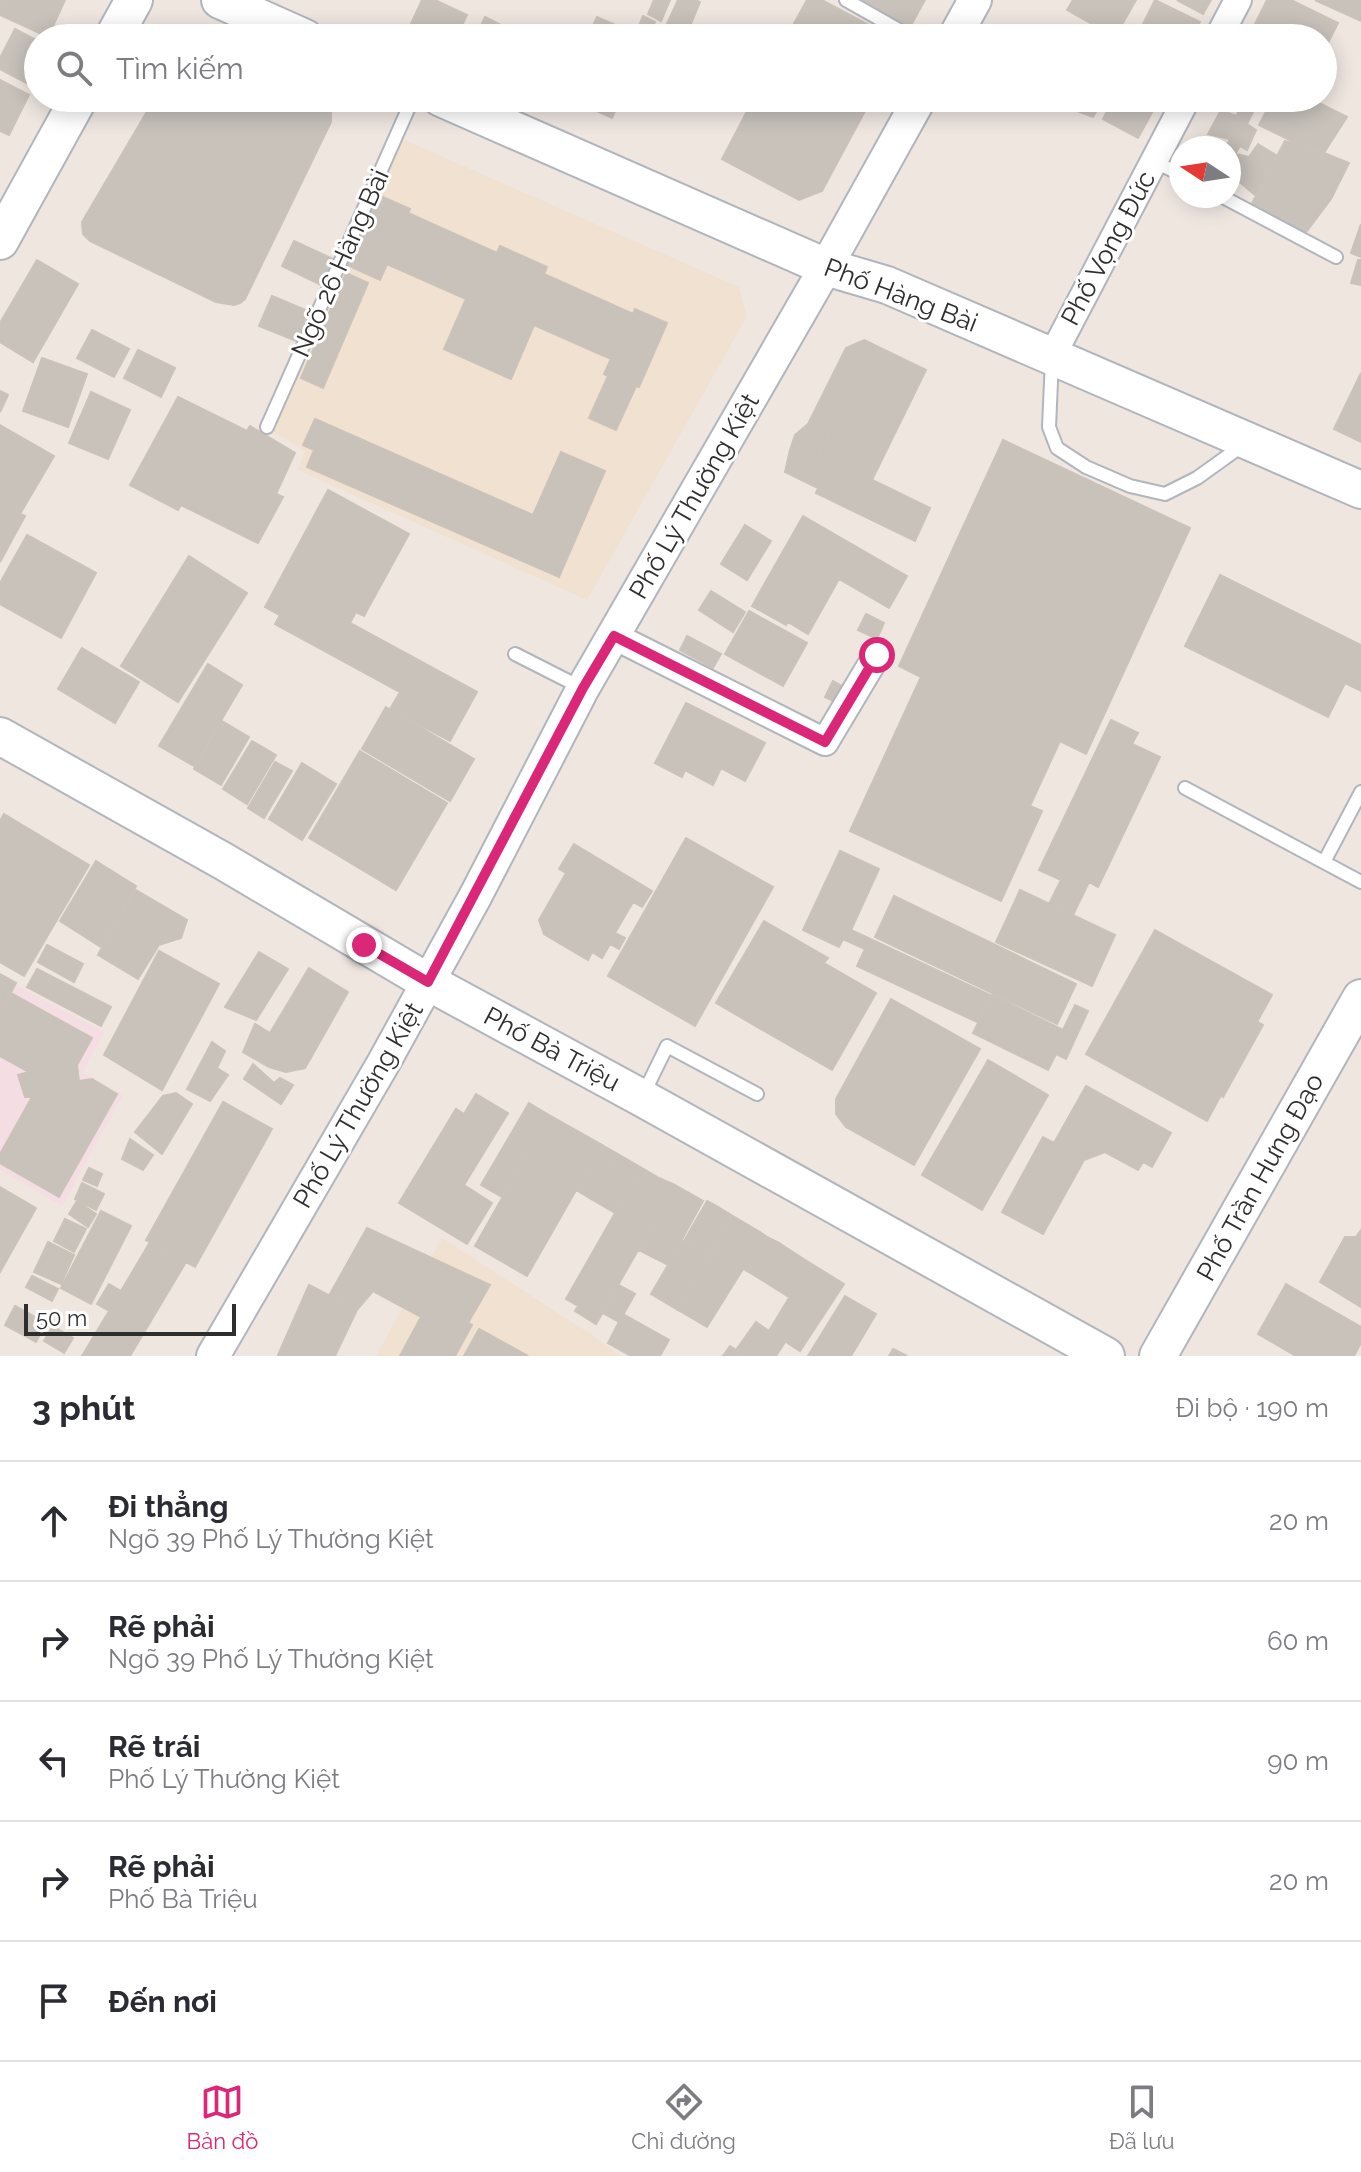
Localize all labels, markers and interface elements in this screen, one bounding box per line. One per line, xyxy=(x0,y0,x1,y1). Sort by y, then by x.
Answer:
search box xyxy=(24,24,1337,112)
icon: search xyxy=(52,46,96,90)
text: Tìm kiếm xyxy=(116,51,244,86)
north arrow xyxy=(1169,136,1241,208)
street label: Ngõ 26 Hàng Bài xyxy=(285,165,395,361)
street label: Phố Vọng Đức xyxy=(1055,166,1161,330)
street label: Phố Hàng Bài xyxy=(820,252,982,338)
street label: Phố Lý Thường Kiệt xyxy=(623,388,765,604)
route start xyxy=(859,637,895,673)
route end xyxy=(346,927,382,963)
street label: Phố Lý Thường Kiệt xyxy=(287,997,429,1213)
street label: Phố Bà Triệu xyxy=(479,1001,625,1097)
street label: Phố Trần Hưng Đạo xyxy=(1191,1068,1329,1286)
scale bar xyxy=(24,1300,236,1336)
text: 50 m xyxy=(36,1305,87,1331)
text: 3 phút xyxy=(32,1388,135,1428)
text: Đi bộ · 190 m xyxy=(1175,1393,1329,1423)
text: Đi thẳng xyxy=(108,1489,228,1524)
icon: ahead xyxy=(32,1499,76,1543)
text: 20 m xyxy=(1269,1506,1329,1536)
text: Ngõ 39 Phố Lý Thường Kiệt xyxy=(108,1524,434,1554)
text: Rẽ phải xyxy=(108,1609,215,1644)
icon: right xyxy=(32,1619,76,1663)
text: 60 m xyxy=(1267,1626,1329,1656)
text: Ngõ 39 Phố Lý Thường Kiệt xyxy=(108,1644,434,1674)
text: Rẽ trái xyxy=(108,1729,201,1764)
icon: left xyxy=(32,1739,76,1783)
text: 90 m xyxy=(1267,1746,1329,1776)
text: Phố Lý Thường Kiệt xyxy=(108,1764,340,1794)
text: Rẽ phải xyxy=(108,1849,215,1884)
icon: right xyxy=(32,1859,76,1903)
text: 20 m xyxy=(1269,1866,1329,1896)
text: Phố Bà Triệu xyxy=(108,1884,258,1914)
icon: arrive xyxy=(32,1979,76,2023)
text: Đến nơi xyxy=(108,1984,217,2019)
tab: Bản đồ xyxy=(187,2080,258,2154)
tab: Chỉ đường xyxy=(631,2080,736,2154)
tab: Đã lưu xyxy=(1109,2080,1174,2154)

